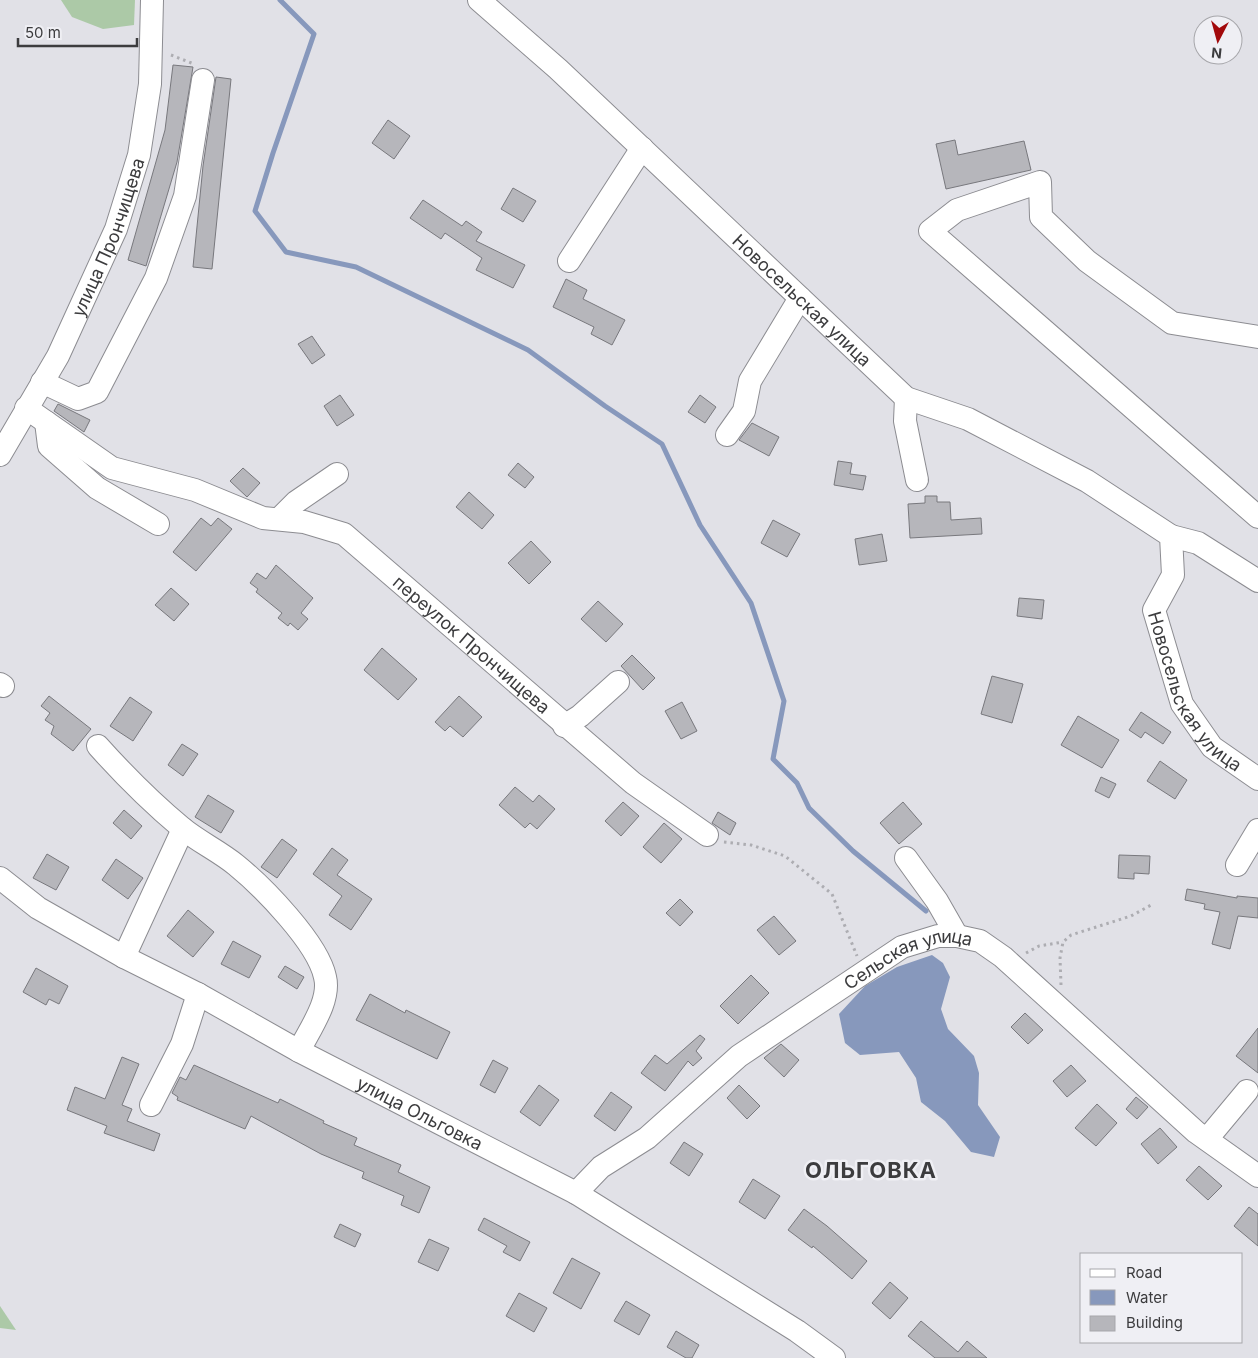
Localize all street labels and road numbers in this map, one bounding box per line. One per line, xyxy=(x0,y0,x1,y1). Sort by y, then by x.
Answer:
street label: улица Прончищева xyxy=(67,155,148,320)
street label: Новосельская улица xyxy=(729,229,876,370)
street label: переулок Прончищева xyxy=(389,571,555,717)
street label: Новосельская улица xyxy=(1144,609,1246,775)
street label: Сельская улица xyxy=(840,925,975,994)
street label: улица Ольговка xyxy=(353,1072,486,1154)

